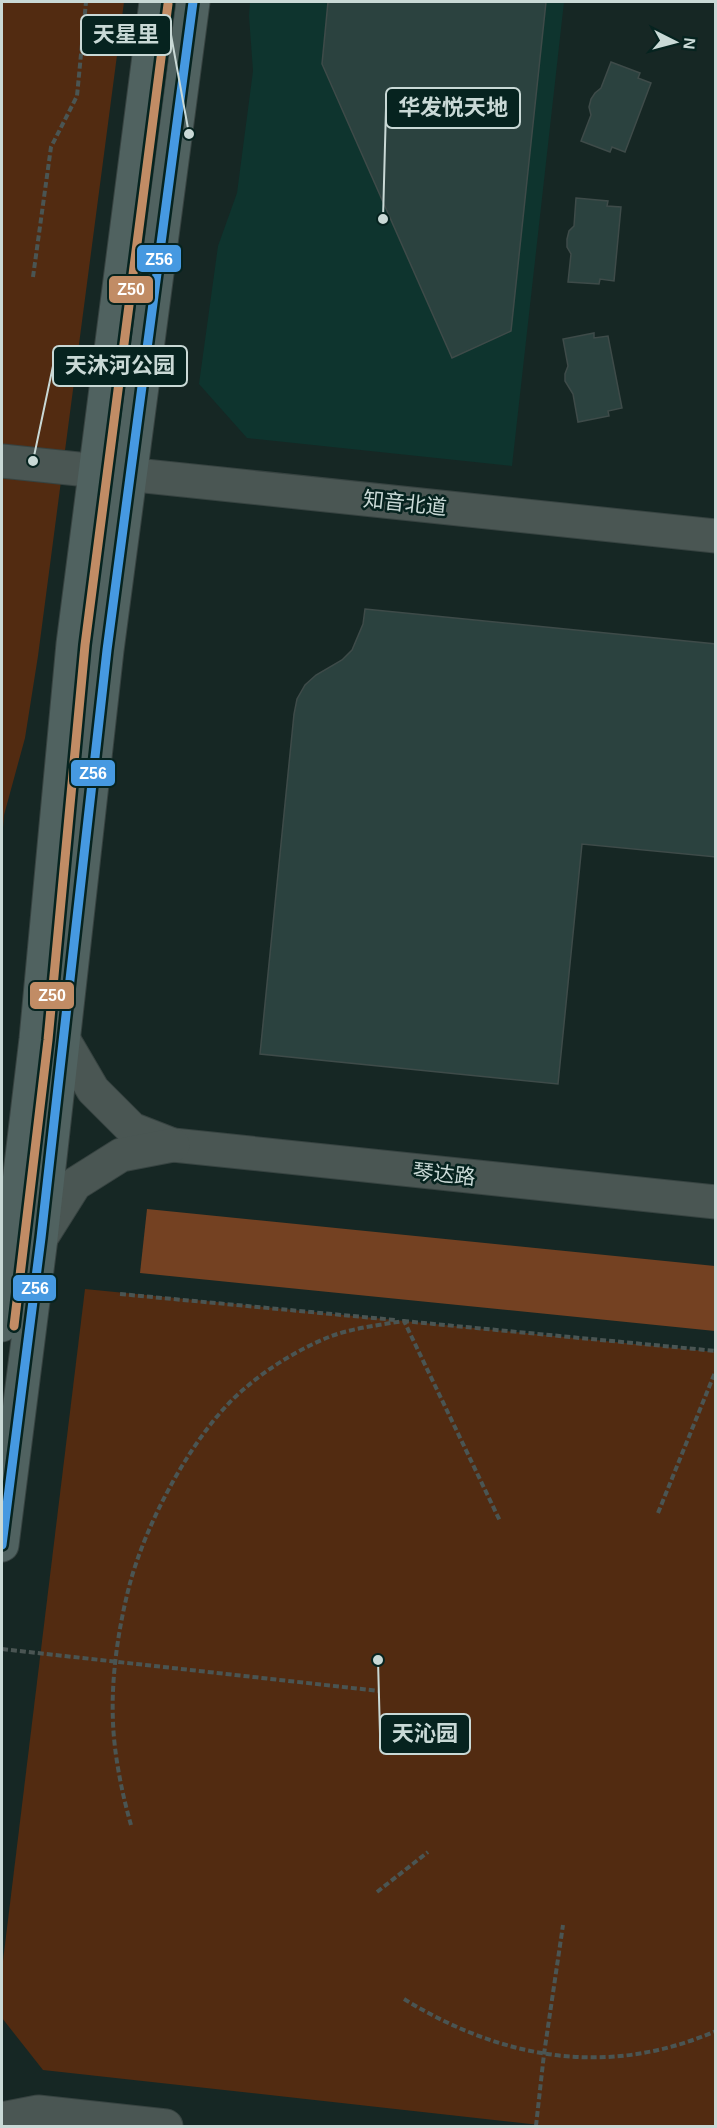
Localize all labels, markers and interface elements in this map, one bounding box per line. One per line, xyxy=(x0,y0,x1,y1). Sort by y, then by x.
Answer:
north arrow xyxy=(645,12,705,72)
callout: 天星里 xyxy=(81,15,171,55)
text: 天星里 xyxy=(93,22,159,47)
text: N xyxy=(680,37,698,50)
callout: 华发悦天地 xyxy=(386,88,520,128)
text: 华发悦天地 xyxy=(398,95,508,120)
line badge: Z56 xyxy=(136,244,182,273)
text: Z56 xyxy=(145,251,173,268)
line badge: Z50 xyxy=(108,275,154,304)
text: Z50 xyxy=(117,281,145,298)
callout: 天沐河公园 xyxy=(53,346,187,386)
text: 天沐河公园 xyxy=(65,353,175,378)
street label: 知音北道 xyxy=(362,487,448,519)
line badge: Z56 xyxy=(70,759,116,787)
text: Z56 xyxy=(79,765,107,782)
line badge: Z50 xyxy=(29,981,75,1010)
text: Z50 xyxy=(38,987,66,1004)
street label: 琴达路 xyxy=(411,1159,477,1189)
line badge: Z56 xyxy=(12,1274,57,1302)
text: Z56 xyxy=(21,1280,49,1297)
callout: 天沁园 xyxy=(380,1714,470,1754)
text: 天沁园 xyxy=(392,1721,458,1746)

